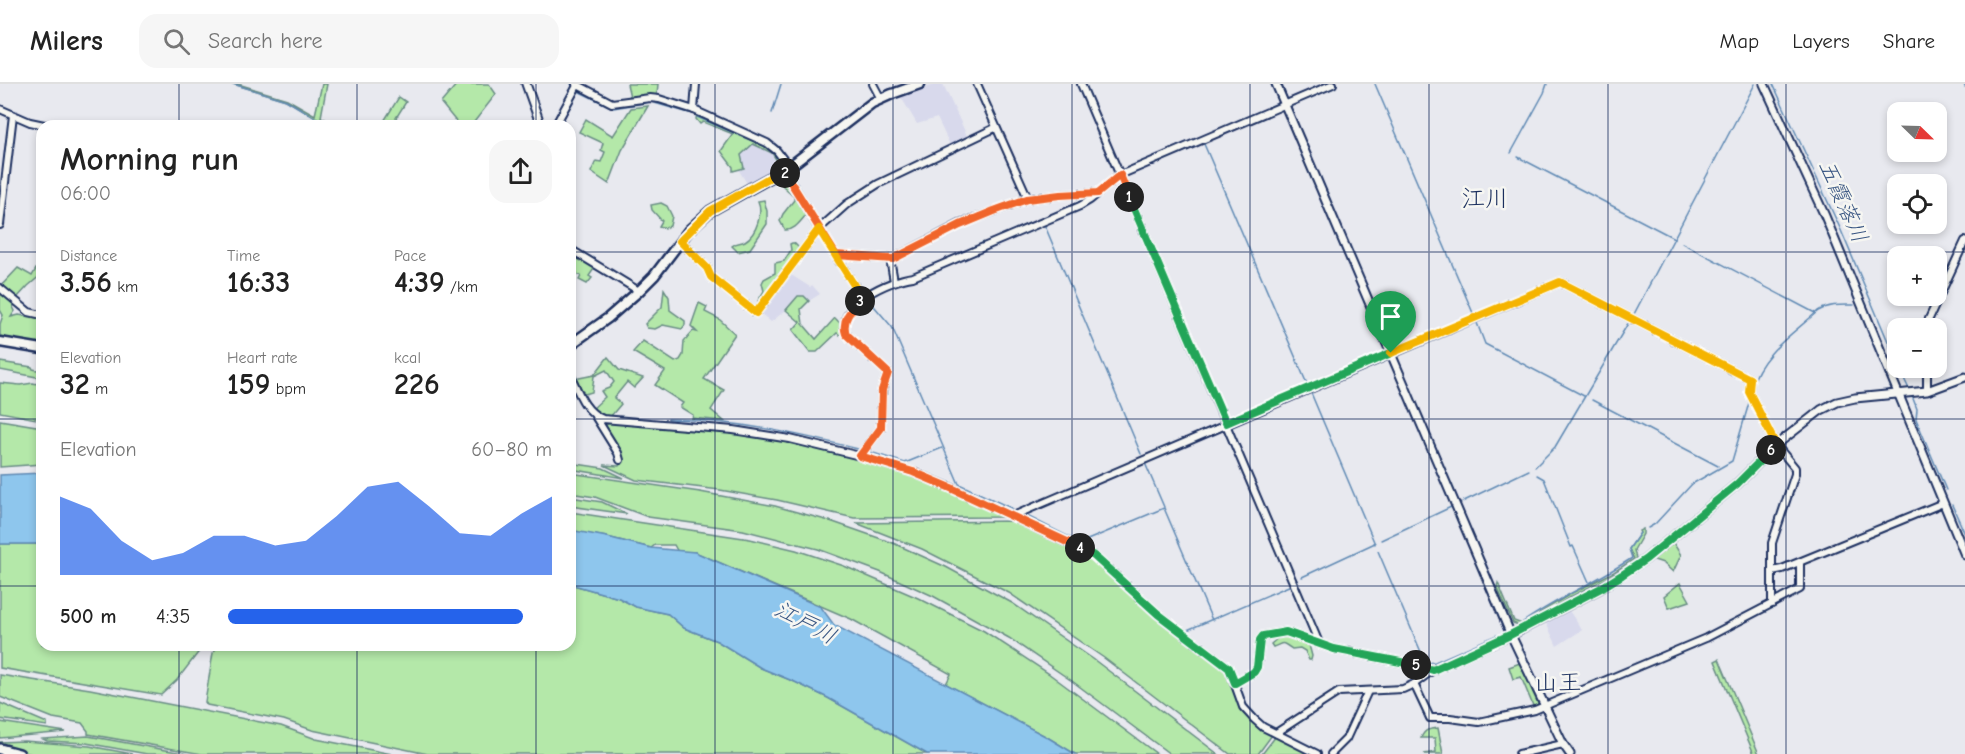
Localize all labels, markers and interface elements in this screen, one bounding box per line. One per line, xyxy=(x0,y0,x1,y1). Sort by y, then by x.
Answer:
search box xyxy=(139,14,559,68)
text: Milers xyxy=(30,25,103,57)
icon: search xyxy=(160,25,193,58)
text: Search here xyxy=(208,28,322,54)
text: Map xyxy=(1720,29,1759,53)
text: Layers xyxy=(1792,29,1850,53)
text: Share xyxy=(1883,29,1935,53)
north arrow xyxy=(1887,102,1947,162)
map controls xyxy=(1887,102,1947,378)
text: Morning run xyxy=(60,140,239,178)
button: share xyxy=(489,140,552,203)
water label: 五霞落川 xyxy=(1813,156,1873,247)
pin: 2 xyxy=(770,158,800,188)
text: 2 xyxy=(781,164,789,182)
button: locate xyxy=(1887,174,1947,234)
text: 06:00 xyxy=(60,182,111,205)
pin: 1 xyxy=(1114,182,1144,212)
district label: 江川 xyxy=(1461,184,1509,212)
text: 1 xyxy=(1126,188,1132,206)
button: + xyxy=(1887,246,1947,306)
text: Distance xyxy=(60,247,117,265)
text: Time xyxy=(227,247,260,265)
text: Pace xyxy=(394,247,426,265)
text: 3.56 xyxy=(60,265,112,300)
text: 16:33 xyxy=(227,265,290,300)
text: 4:39 xyxy=(394,265,445,300)
text: km xyxy=(112,278,138,296)
text: /km xyxy=(445,278,478,296)
pin: 3 xyxy=(845,286,875,316)
pin xyxy=(1365,291,1416,353)
text: 3 xyxy=(856,292,864,310)
icon: arrive xyxy=(1374,300,1407,333)
button: − xyxy=(1887,318,1947,378)
text: Elevation xyxy=(60,349,121,367)
text: Heart rate xyxy=(227,349,298,367)
text: kcal xyxy=(394,349,421,367)
text: 32 xyxy=(60,367,90,402)
text: 159 xyxy=(227,367,270,402)
text: 226 xyxy=(394,367,440,402)
text: m xyxy=(90,380,108,398)
text: bpm xyxy=(270,380,306,398)
pin: 6 xyxy=(1756,435,1786,465)
text: Elevation xyxy=(60,438,137,461)
text: 60–80 m xyxy=(471,438,552,461)
text: 6 xyxy=(1767,441,1775,459)
pin: 4 xyxy=(1065,533,1095,563)
text: 4 xyxy=(1076,539,1084,557)
water label: 江戸川 xyxy=(770,596,841,650)
text: 500 m xyxy=(60,605,117,628)
text: 4:35 xyxy=(156,605,190,628)
pin: 5 xyxy=(1401,650,1431,680)
text: 5 xyxy=(1412,656,1420,674)
district label: 山王 xyxy=(1534,668,1582,696)

